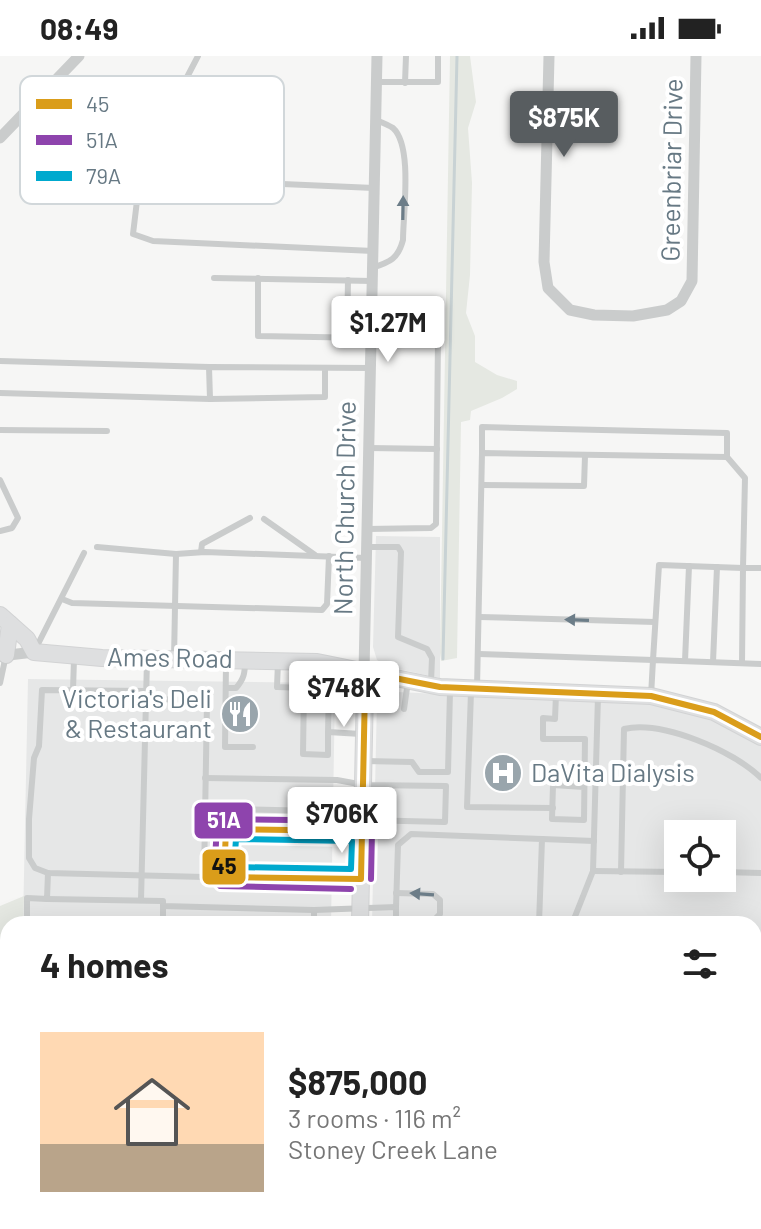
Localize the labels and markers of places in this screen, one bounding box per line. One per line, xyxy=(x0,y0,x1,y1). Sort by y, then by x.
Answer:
pin: $875K xyxy=(508,91,620,159)
pin: $1.27M xyxy=(323,296,453,364)
pin: $748K xyxy=(288,661,400,729)
place label: Victoria's Deli & Restaurant xyxy=(62,682,212,743)
restaurant icon: Victoria's Deli & Restaurant xyxy=(219,693,261,735)
hospital icon: DaVita Dialysis xyxy=(482,752,524,794)
place label: DaVita Dialysis xyxy=(531,756,695,787)
pin: $706K xyxy=(286,787,398,855)

